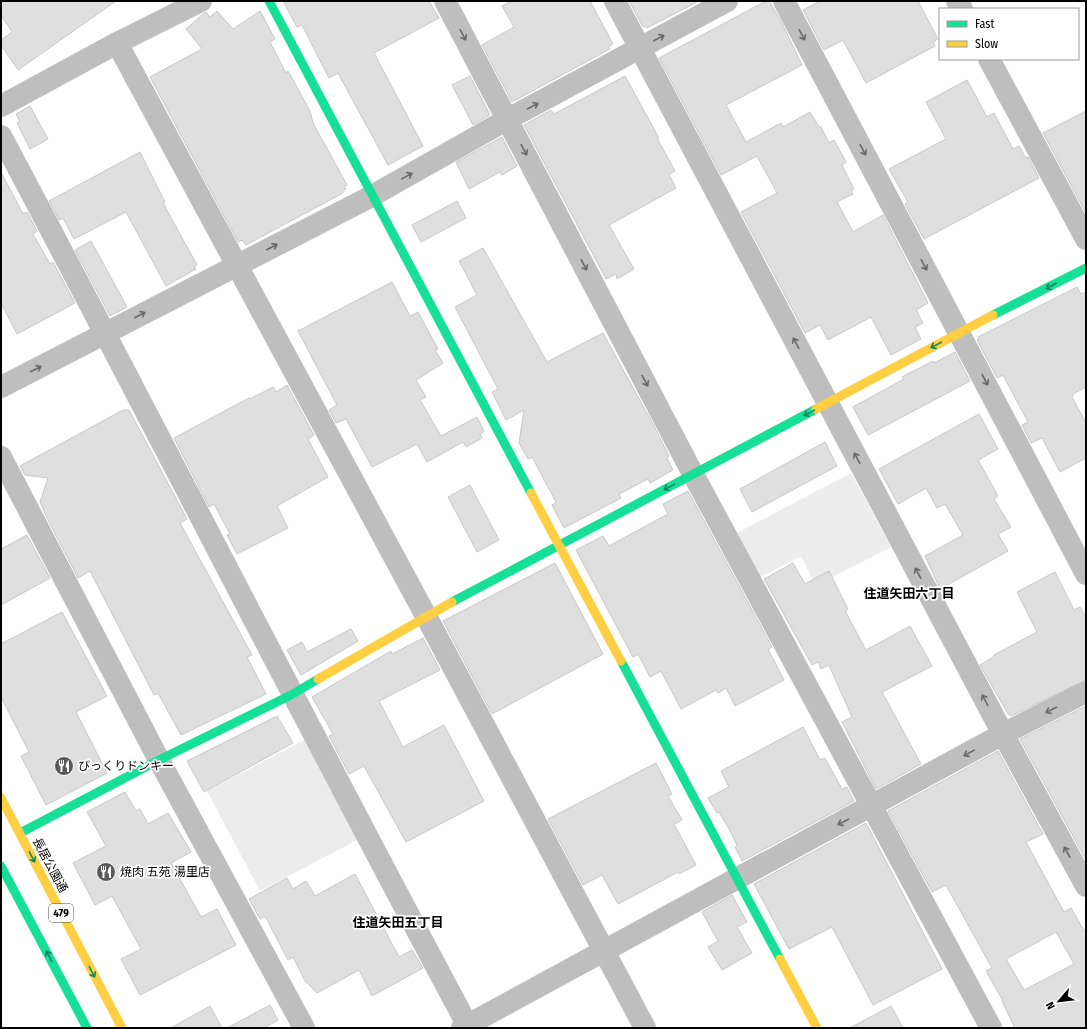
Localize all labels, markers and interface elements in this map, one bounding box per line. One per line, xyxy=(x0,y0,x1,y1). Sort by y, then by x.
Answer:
legend xyxy=(939,8,1079,60)
text: Fast xyxy=(975,17,994,31)
one-way arrow xyxy=(460,29,467,41)
one-way arrow xyxy=(799,29,807,41)
one-way arrow xyxy=(653,33,665,41)
text: Slow xyxy=(975,37,998,51)
one-way arrow xyxy=(526,101,538,109)
one-way arrow xyxy=(521,144,529,156)
one-way arrow xyxy=(860,144,868,156)
one-way arrow xyxy=(401,172,413,179)
one-way arrow xyxy=(266,243,278,250)
one-way arrow xyxy=(581,259,589,271)
one-way arrow xyxy=(921,259,929,271)
one-way arrow xyxy=(1046,282,1058,290)
one-way arrow xyxy=(134,311,146,318)
one-way arrow xyxy=(791,337,799,349)
one-way arrow xyxy=(930,342,942,350)
one-way arrow xyxy=(29,365,41,373)
one-way arrow xyxy=(641,374,649,386)
one-way arrow xyxy=(982,374,989,386)
one-way arrow xyxy=(803,410,815,418)
one-way arrow xyxy=(852,452,860,464)
one-way arrow xyxy=(663,483,675,491)
one-way arrow xyxy=(913,567,921,579)
district label: 住道矢田六丁目 xyxy=(863,586,955,601)
one-way arrow xyxy=(981,694,988,706)
one-way arrow xyxy=(1046,707,1058,714)
one-way arrow xyxy=(963,750,975,757)
restaurant icon: びっくりドンキー xyxy=(53,755,75,777)
place label: びっくりドンキー xyxy=(78,759,174,773)
one-way arrow xyxy=(837,819,849,826)
street label: 長居公園通 xyxy=(30,835,70,895)
one-way arrow xyxy=(1063,846,1071,858)
one-way arrow xyxy=(29,851,36,863)
restaurant icon: 焼肉 五苑 湯里店 xyxy=(95,861,117,883)
place label: 焼肉 五苑 湯里店 xyxy=(120,865,210,879)
road number: 479 xyxy=(49,904,73,922)
district label: 住道矢田五丁目 xyxy=(352,915,444,930)
one-way arrow xyxy=(45,951,52,963)
one-way arrow xyxy=(89,966,97,978)
north arrow xyxy=(1039,981,1079,1021)
text: N xyxy=(1043,999,1058,1011)

